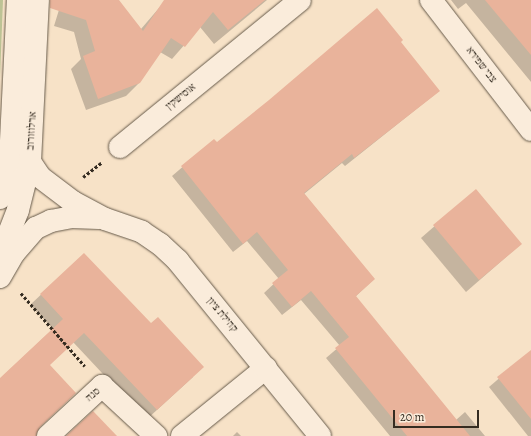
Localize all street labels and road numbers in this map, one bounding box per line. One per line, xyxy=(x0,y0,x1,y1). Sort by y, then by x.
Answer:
street label: צבי שפירא xyxy=(463,44,499,86)
street label: אוסישקין xyxy=(163,81,199,113)
street label: ארלוזורוב xyxy=(24,111,40,151)
street label: קהילת ציון xyxy=(204,295,240,335)
street label: סנה xyxy=(83,385,103,405)

